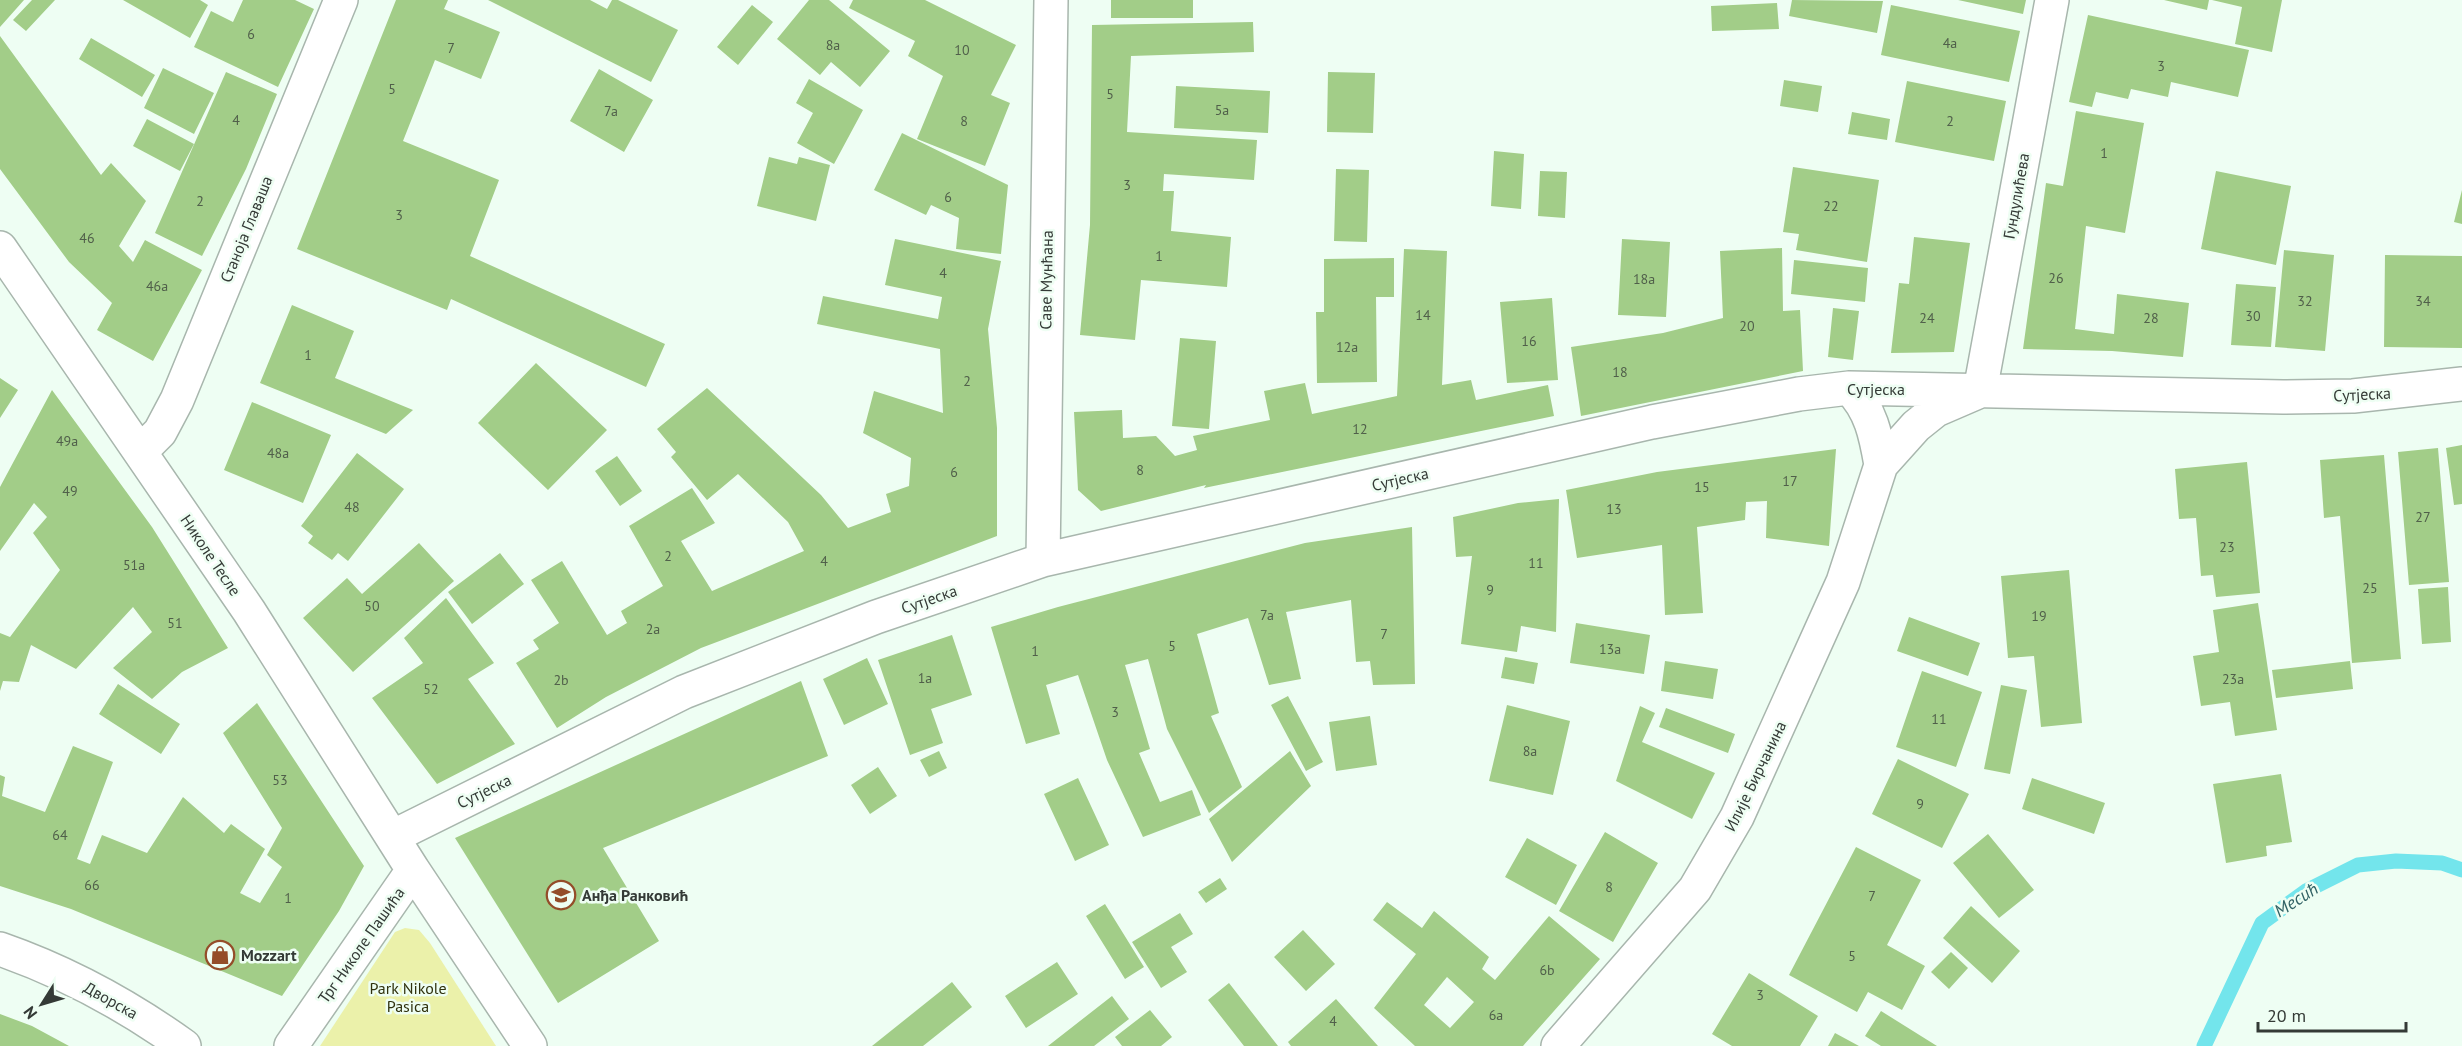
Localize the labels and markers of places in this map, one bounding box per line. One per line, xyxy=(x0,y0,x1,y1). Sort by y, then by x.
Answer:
school or university icon: Анђа Ранковић xyxy=(545,879,577,911)
place label: Анђа Ранковић xyxy=(582,885,688,905)
shop icon: Mozzart xyxy=(204,939,236,971)
place label: Mozzart xyxy=(241,945,297,965)

